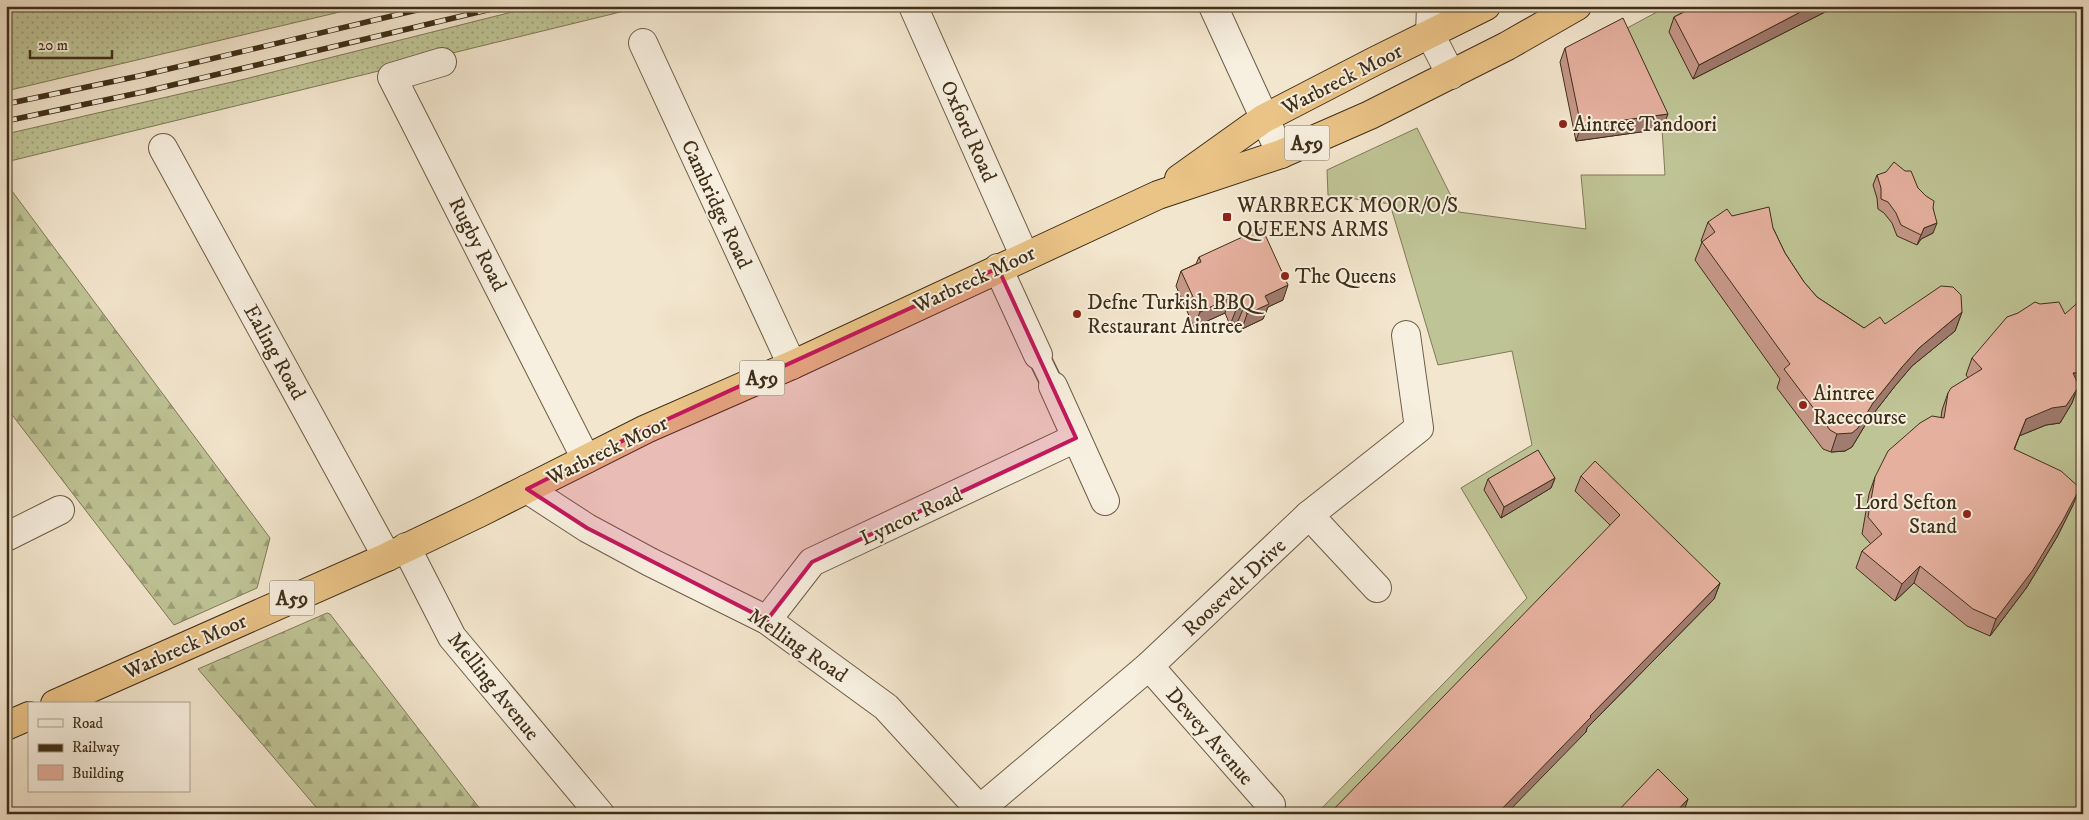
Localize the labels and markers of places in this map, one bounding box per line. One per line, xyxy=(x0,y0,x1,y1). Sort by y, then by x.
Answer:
place label: Aintree Tandoori xyxy=(1573,112,1717,138)
marker: Aintree Tandoori xyxy=(1557,118,1569,130)
place label: WARBRECK MOOR/O/S QUEENS ARMS xyxy=(1236,193,1458,243)
marker: WARBRECK MOOR/O/S QUEENS ARMS xyxy=(1221,211,1233,223)
place label: The Queens xyxy=(1295,264,1396,290)
marker: The Queens xyxy=(1279,270,1291,282)
place label: Defne Turkish BBQ Restaurant Aintree xyxy=(1087,290,1264,340)
marker: Defne Turkish BBQ Restaurant Aintree xyxy=(1071,308,1083,320)
place label: Aintree Racecourse xyxy=(1813,381,1907,431)
marker: Aintree Racecourse xyxy=(1797,399,1809,411)
place label: Lord Sefton Stand xyxy=(1855,490,1958,540)
marker: Lord Sefton Stand xyxy=(1961,508,1973,520)

